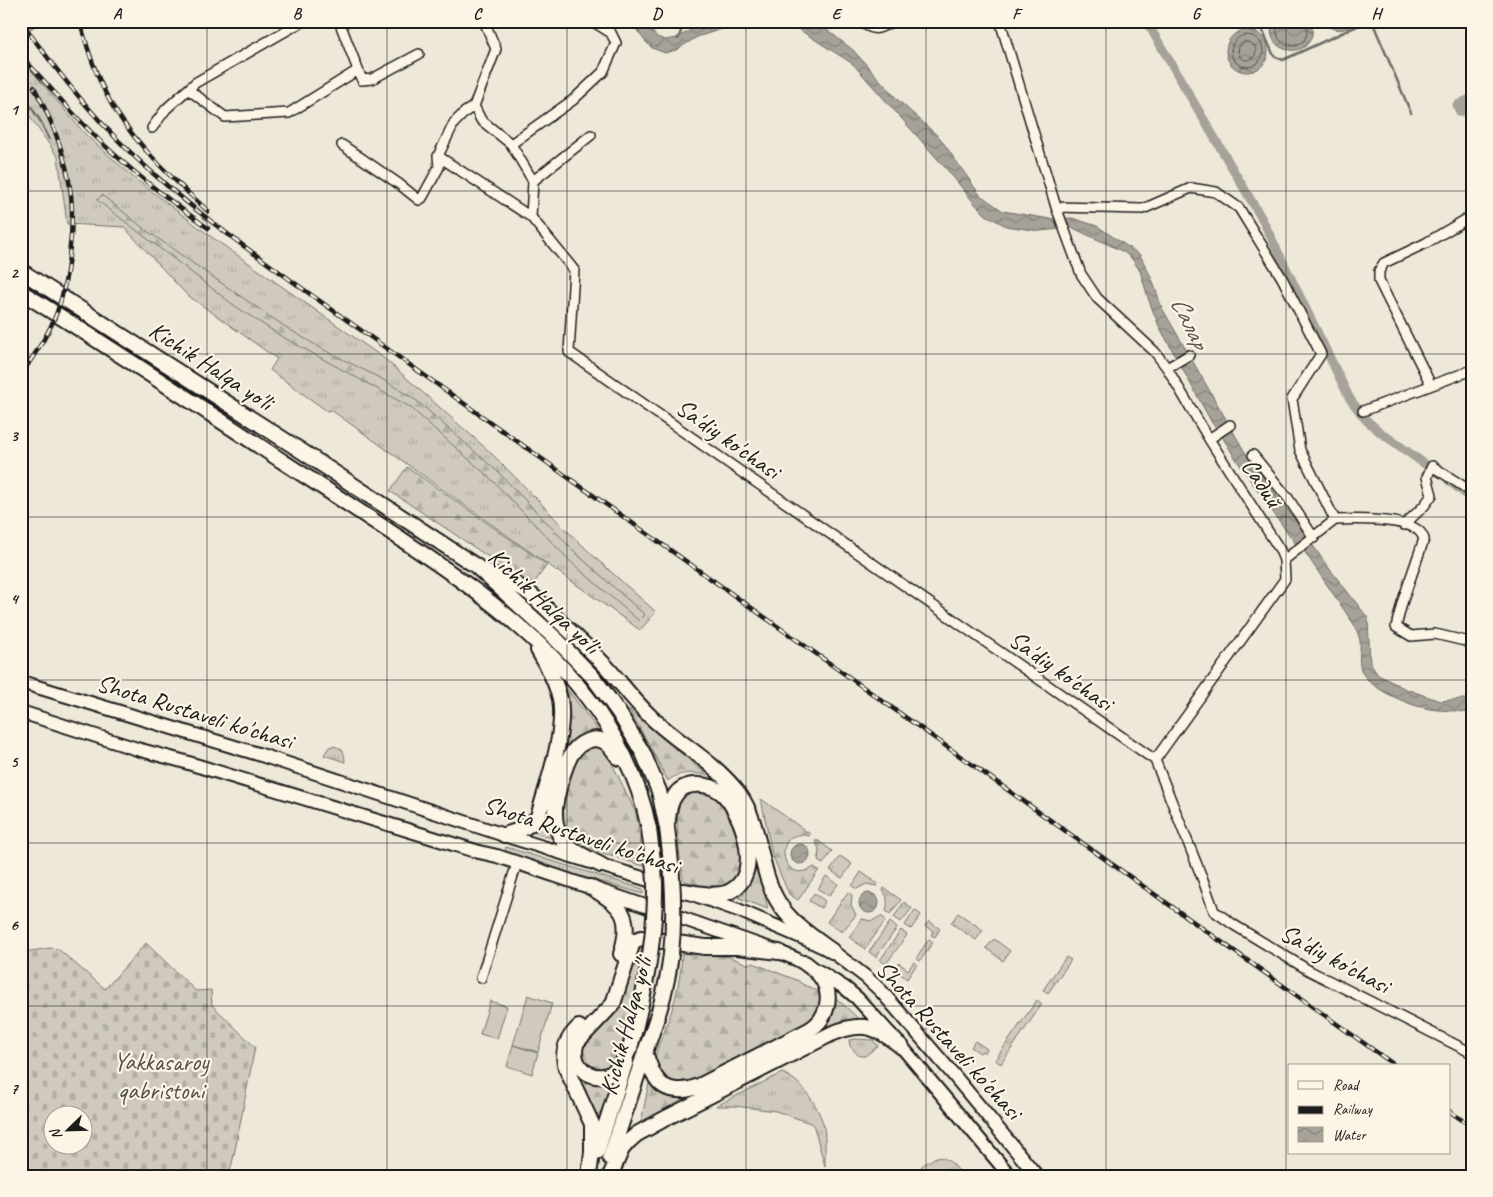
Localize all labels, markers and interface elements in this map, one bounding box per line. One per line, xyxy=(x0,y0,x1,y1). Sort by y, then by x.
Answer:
text: A xyxy=(113,4,123,24)
text: B xyxy=(293,4,303,24)
text: C xyxy=(473,4,483,24)
text: D xyxy=(652,4,663,24)
text: E xyxy=(832,4,843,24)
text: F xyxy=(1012,4,1023,24)
text: G xyxy=(1192,4,1202,24)
text: H xyxy=(1371,4,1383,24)
text: 1 xyxy=(10,100,19,120)
text: 2 xyxy=(10,263,19,283)
water label: Салар xyxy=(1163,290,1219,357)
street label: Kichik Halqa yo'li xyxy=(143,314,282,420)
street label: Sa'diy ko'chasi xyxy=(670,391,789,488)
text: 3 xyxy=(10,426,19,446)
street label: Садий xyxy=(1234,452,1291,515)
street label: Kichik Halqa yo'li xyxy=(481,541,609,663)
text: 4 xyxy=(10,589,19,609)
street label: Sa'diy ko'chasi xyxy=(1003,623,1122,720)
street label: Shota Rustaveli ko'chasi xyxy=(93,667,300,758)
text: 5 xyxy=(11,752,20,772)
street label: Shota Rustaveli ko'chasi xyxy=(479,788,686,883)
text: 6 xyxy=(10,915,19,935)
street label: Sa'diy ko'chasi xyxy=(1274,917,1398,1003)
street label: Kichik Halqa yo'li xyxy=(592,950,661,1099)
street label: Shota Rustaveli ko'chasi xyxy=(869,954,1031,1129)
park label: Yakkasaroy qabristoni xyxy=(113,1046,210,1107)
legend xyxy=(1288,1064,1450,1154)
text: Road xyxy=(1333,1076,1360,1095)
text: 7 xyxy=(10,1079,19,1099)
text: Railway xyxy=(1333,1100,1374,1119)
north arrow xyxy=(42,1104,92,1154)
text: N xyxy=(46,1125,66,1142)
text: Water xyxy=(1333,1126,1367,1145)

